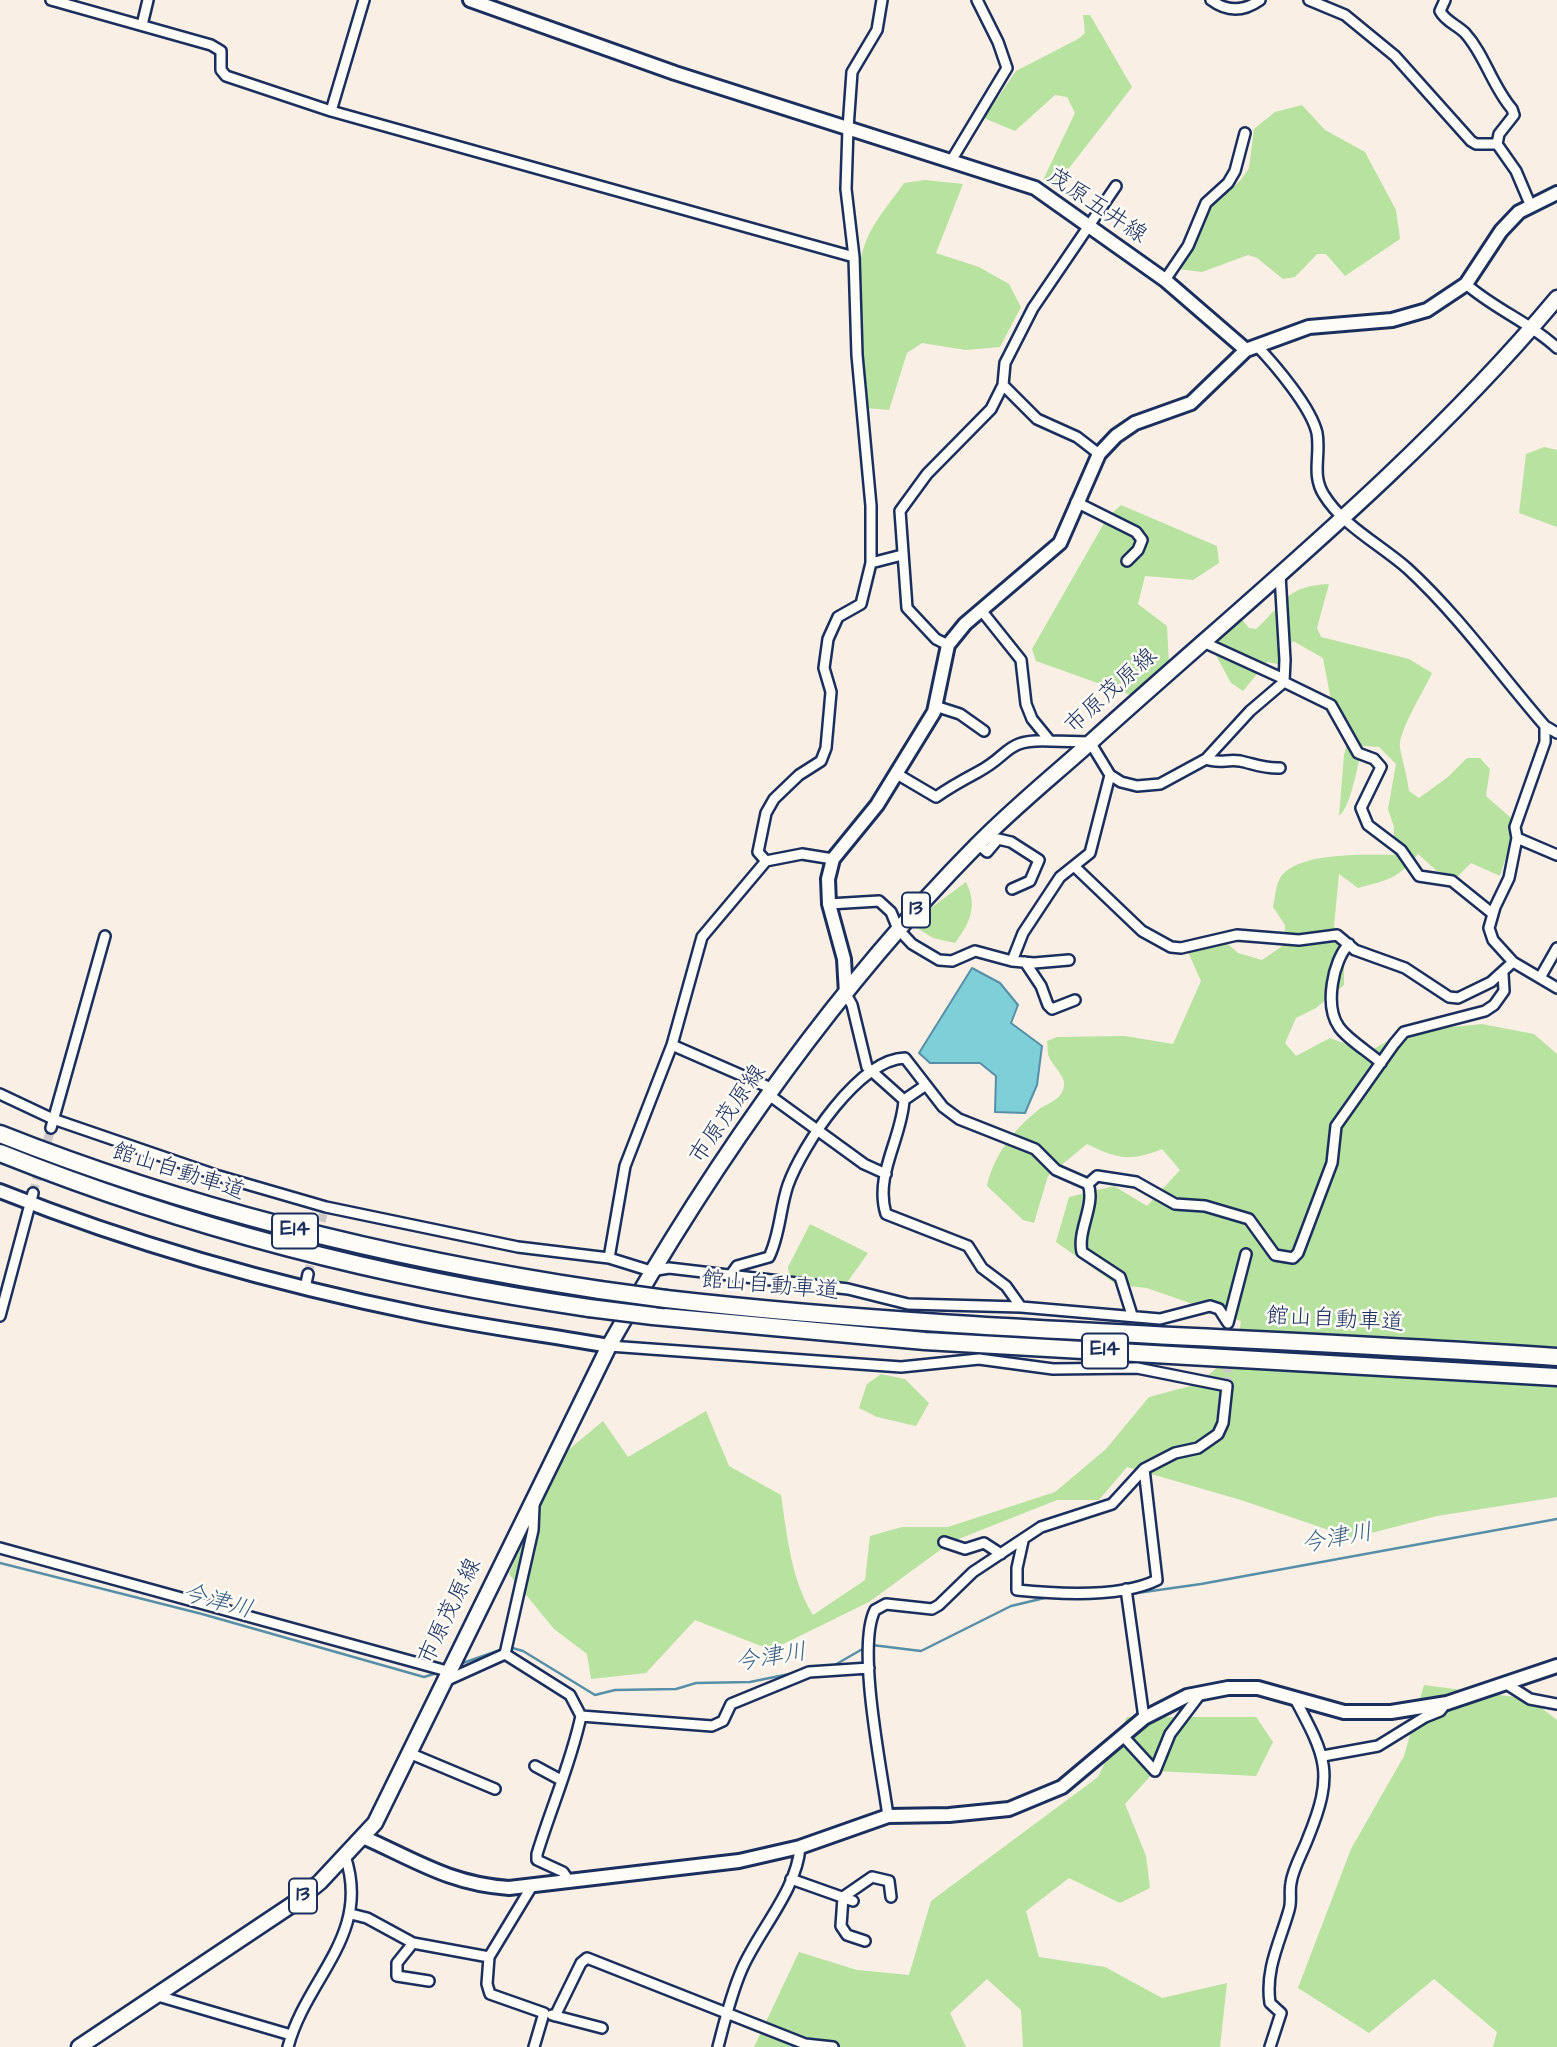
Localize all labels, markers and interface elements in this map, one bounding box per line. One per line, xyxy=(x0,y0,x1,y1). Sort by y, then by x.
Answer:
street label: 茂原五井線 xyxy=(1041,163,1151,251)
street label: 市原茂原線 xyxy=(1060,643,1164,741)
road number: 13 xyxy=(902,892,930,928)
street label: 市原茂原線 xyxy=(685,1060,773,1170)
street label: 館山自動車道 xyxy=(108,1139,248,1207)
road number: E14 xyxy=(272,1214,318,1248)
street label: 館山自動車道 xyxy=(700,1267,840,1307)
street label: 館山自動車道 xyxy=(1265,1304,1405,1338)
road number: E14 xyxy=(1082,1334,1128,1368)
water label: 今津川 xyxy=(1299,1520,1375,1560)
street label: 市原茂原線 xyxy=(413,1554,489,1670)
water label: 今津川 xyxy=(178,1580,256,1626)
water label: 今津川 xyxy=(733,1639,809,1679)
road number: 13 xyxy=(289,1878,317,1913)

